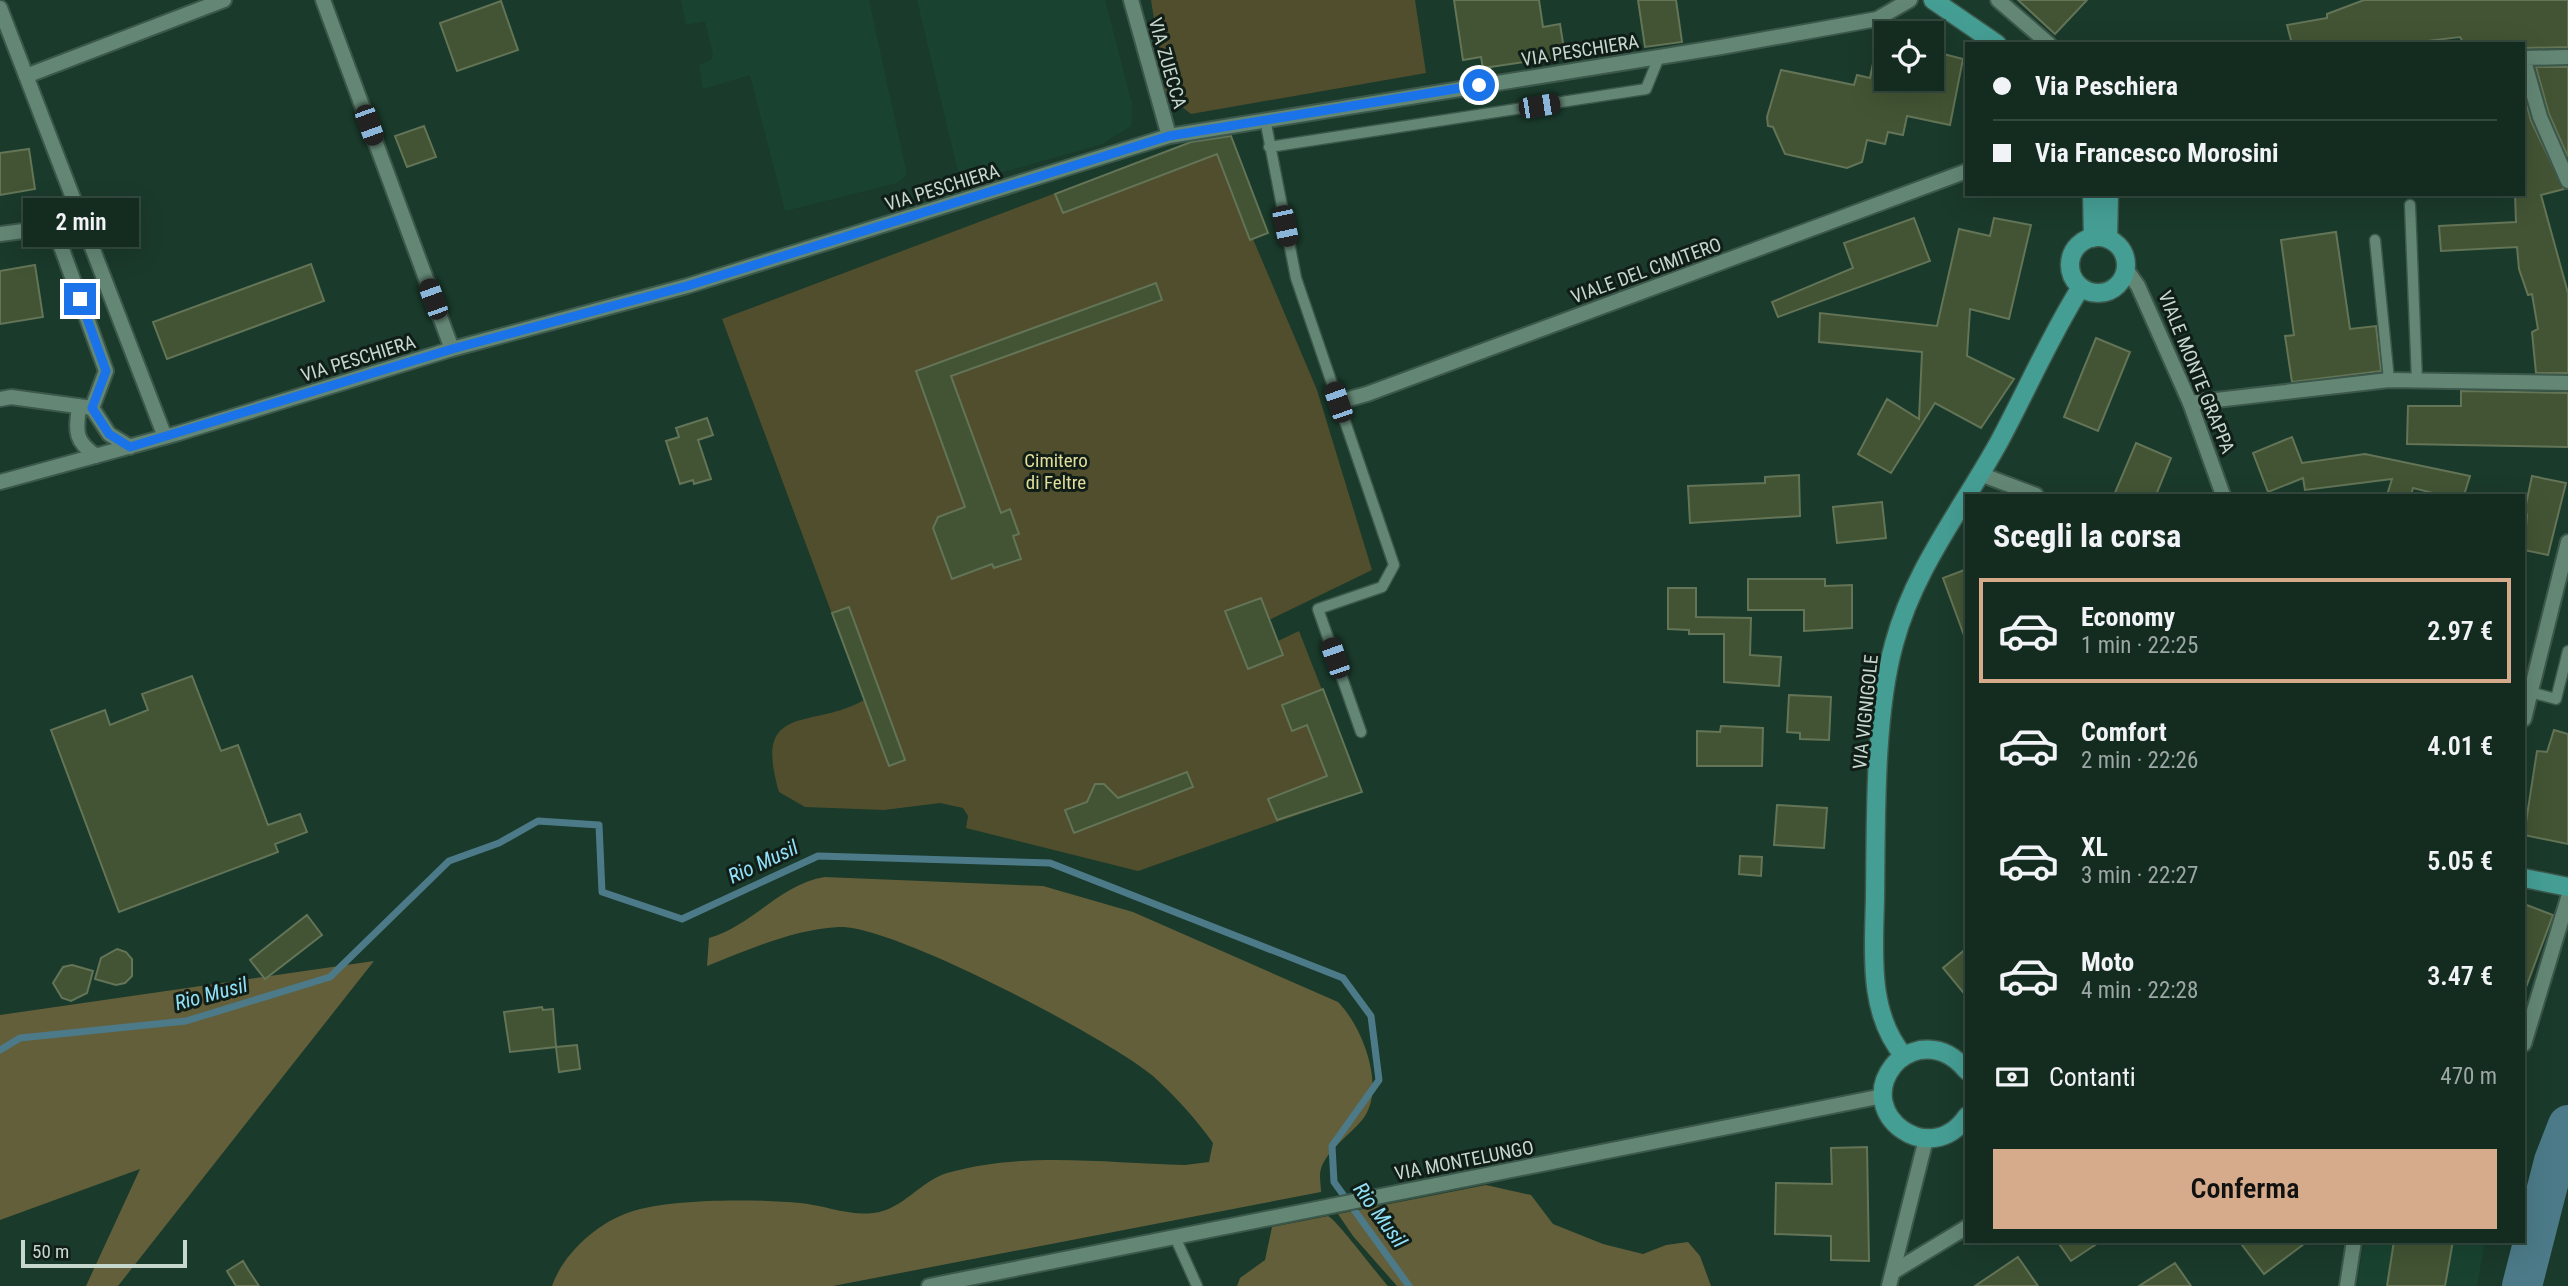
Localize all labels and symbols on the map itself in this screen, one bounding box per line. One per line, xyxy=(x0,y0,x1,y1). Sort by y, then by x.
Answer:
street label: VIA ZUECCA xyxy=(1144,15,1191,111)
street label: VIA PESCHIERA xyxy=(1520,30,1640,71)
route start xyxy=(1463,69,1495,101)
car xyxy=(1517,92,1562,120)
car xyxy=(352,102,387,148)
street label: VIA PESCHIERA xyxy=(882,159,1002,216)
callout: 2 min xyxy=(22,198,138,246)
car xyxy=(1271,203,1300,249)
street label: VIALE DEL CIMITERO xyxy=(1568,233,1724,308)
car xyxy=(416,276,451,322)
route end xyxy=(64,283,96,315)
street label: VIALE MONTE GRAPPA xyxy=(2153,288,2240,457)
street label: VIA PESCHIERA xyxy=(298,330,418,387)
car xyxy=(1322,379,1355,425)
park label: Cimitero di Feltre xyxy=(1024,449,1088,494)
car xyxy=(1319,635,1352,681)
street label: VIA VIGNIGOLE xyxy=(1848,654,1883,771)
water label: Rio Musil xyxy=(724,835,802,889)
water label: Rio Musil xyxy=(172,973,250,1015)
street label: VIA MONTELUNGO xyxy=(1393,1136,1536,1185)
water label: Rio Musil xyxy=(1348,1178,1412,1252)
scale bar xyxy=(21,1237,187,1269)

